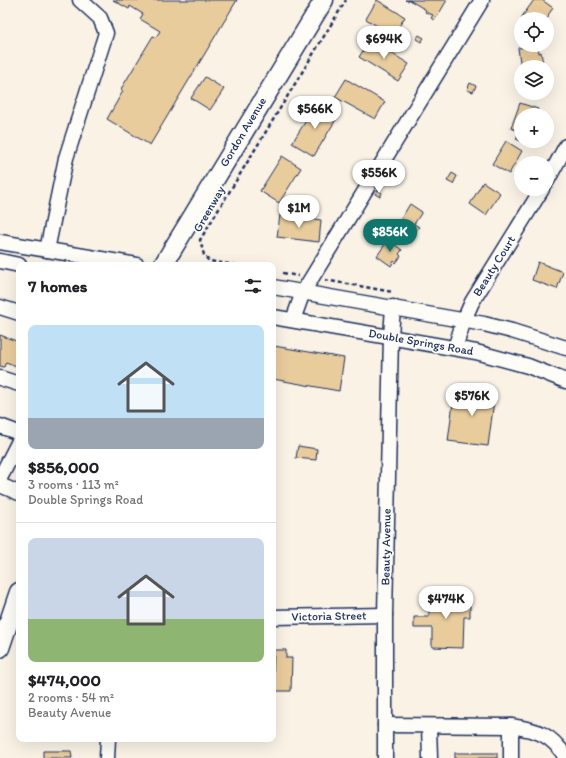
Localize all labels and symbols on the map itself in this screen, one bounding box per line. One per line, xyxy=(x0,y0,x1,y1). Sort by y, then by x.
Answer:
pin: $694K xyxy=(356,26,412,60)
street label: Gordon Avenue xyxy=(217,94,269,169)
pin: $566K xyxy=(287,96,343,130)
pin: $556K xyxy=(351,160,407,194)
street label: Greenway xyxy=(190,183,228,235)
pin: $1M xyxy=(280,195,318,229)
pin: $856K xyxy=(362,219,418,253)
street label: Beauty Court xyxy=(470,233,518,299)
street label: Double Springs Road xyxy=(367,326,475,358)
pin: $576K xyxy=(444,383,500,417)
street label: Beauty Avenue xyxy=(378,508,394,586)
pin: $474K xyxy=(418,586,474,620)
street label: Victoria Street xyxy=(291,608,367,624)

